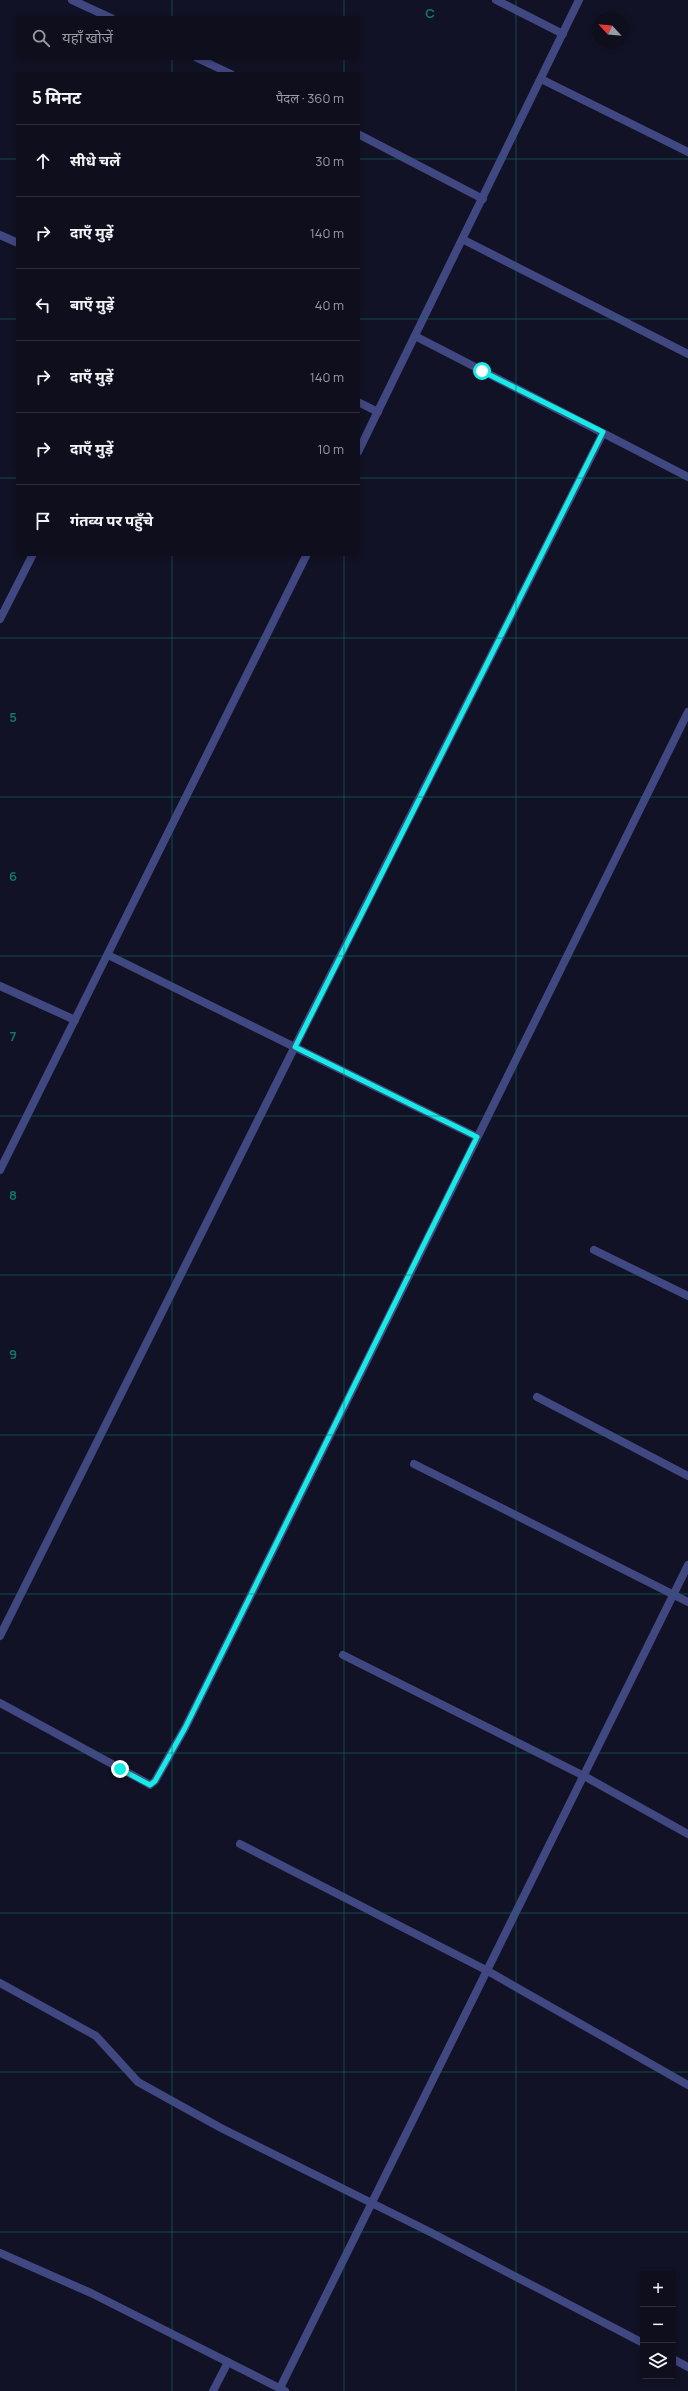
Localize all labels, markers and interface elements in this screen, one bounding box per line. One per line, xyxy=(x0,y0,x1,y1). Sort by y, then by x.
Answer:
text: C xyxy=(425,4,435,22)
north arrow xyxy=(592,12,628,48)
search box xyxy=(16,16,360,60)
icon: search xyxy=(30,27,52,49)
text: यहाँ खोजें xyxy=(62,27,113,48)
text: 5 मिनट xyxy=(32,86,81,109)
text: पैदल · 360 m xyxy=(276,89,344,107)
icon: ahead xyxy=(32,150,54,172)
text: सीधे चलें xyxy=(70,150,120,171)
text: 30 m xyxy=(315,152,344,170)
icon: right xyxy=(32,222,54,244)
text: दाएँ मुड़ें xyxy=(70,222,113,243)
text: 140 m xyxy=(310,224,344,242)
icon: left xyxy=(32,294,54,316)
text: बाएँ मुड़ें xyxy=(70,294,114,315)
text: 40 m xyxy=(315,296,344,314)
route start xyxy=(473,362,491,380)
icon: right xyxy=(32,366,54,388)
text: दाएँ मुड़ें xyxy=(70,366,113,387)
text: 140 m xyxy=(310,368,344,386)
icon: right xyxy=(32,438,54,460)
text: दाएँ मुड़ें xyxy=(70,438,113,459)
text: 10 m xyxy=(317,440,344,458)
icon: arrive xyxy=(32,510,54,532)
text: गंतव्य पर पहुँचे xyxy=(70,510,153,531)
text: 5 xyxy=(9,708,17,726)
text: 6 xyxy=(9,867,17,885)
text: 7 xyxy=(10,1027,17,1045)
text: 8 xyxy=(9,1186,17,1204)
text: 9 xyxy=(9,1345,17,1363)
route end xyxy=(111,1760,129,1778)
map controls xyxy=(640,2271,676,2379)
button: + xyxy=(640,2271,676,2307)
button: − xyxy=(640,2307,676,2343)
button: layers xyxy=(640,2343,676,2379)

